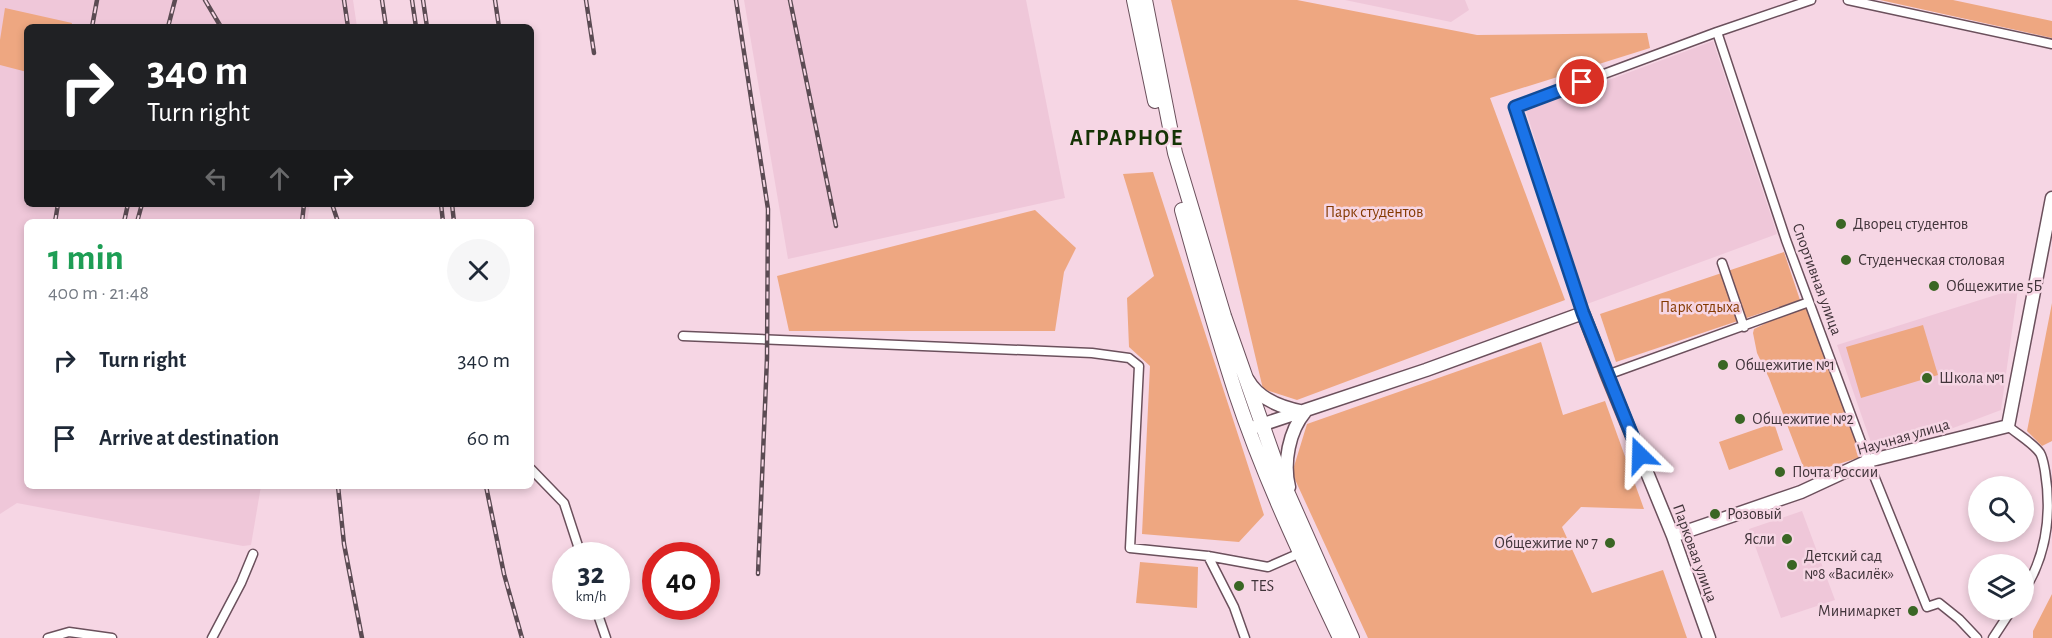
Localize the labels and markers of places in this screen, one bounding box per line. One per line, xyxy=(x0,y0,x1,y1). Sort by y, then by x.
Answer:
pin xyxy=(1556,56,1607,107)
place label: Дворец студентов xyxy=(1853,216,1968,233)
marker: Дворец студентов xyxy=(1834,217,1848,231)
place label: Студенческая столовая xyxy=(1858,252,2005,269)
marker: Студенческая столовая xyxy=(1839,253,1853,267)
place label: Общежитие 5Б xyxy=(1946,278,2042,294)
marker: Общежитие 5Б xyxy=(1927,279,1941,293)
place label: Общежитие №1 xyxy=(1735,357,1835,373)
marker: Общежитие №1 xyxy=(1716,358,1730,372)
place label: Школа №1 xyxy=(1939,370,2005,386)
marker: Школа №1 xyxy=(1920,371,1934,385)
place label: Общежитие №2 xyxy=(1752,411,1854,427)
marker: Общежитие №2 xyxy=(1733,412,1747,426)
place label: Почта России xyxy=(1792,464,1878,480)
marker: Почта России xyxy=(1773,465,1787,479)
place label: Розовый xyxy=(1727,506,1782,522)
marker: Розовый xyxy=(1708,507,1722,521)
place label: Ясли xyxy=(1744,531,1775,547)
marker: Ясли xyxy=(1780,532,1794,546)
place label: Общежитие № 7 xyxy=(1494,535,1598,551)
marker: Общежитие № 7 xyxy=(1603,536,1617,550)
place label: Детский сад №8 «Василёк» xyxy=(1804,548,1894,582)
marker: Детский сад №8 «Василёк» xyxy=(1785,558,1799,572)
place label: TES xyxy=(1251,578,1274,594)
marker: TES xyxy=(1232,579,1246,593)
place label: Минимаркет xyxy=(1818,603,1901,619)
marker: Минимаркет xyxy=(1906,604,1920,618)

